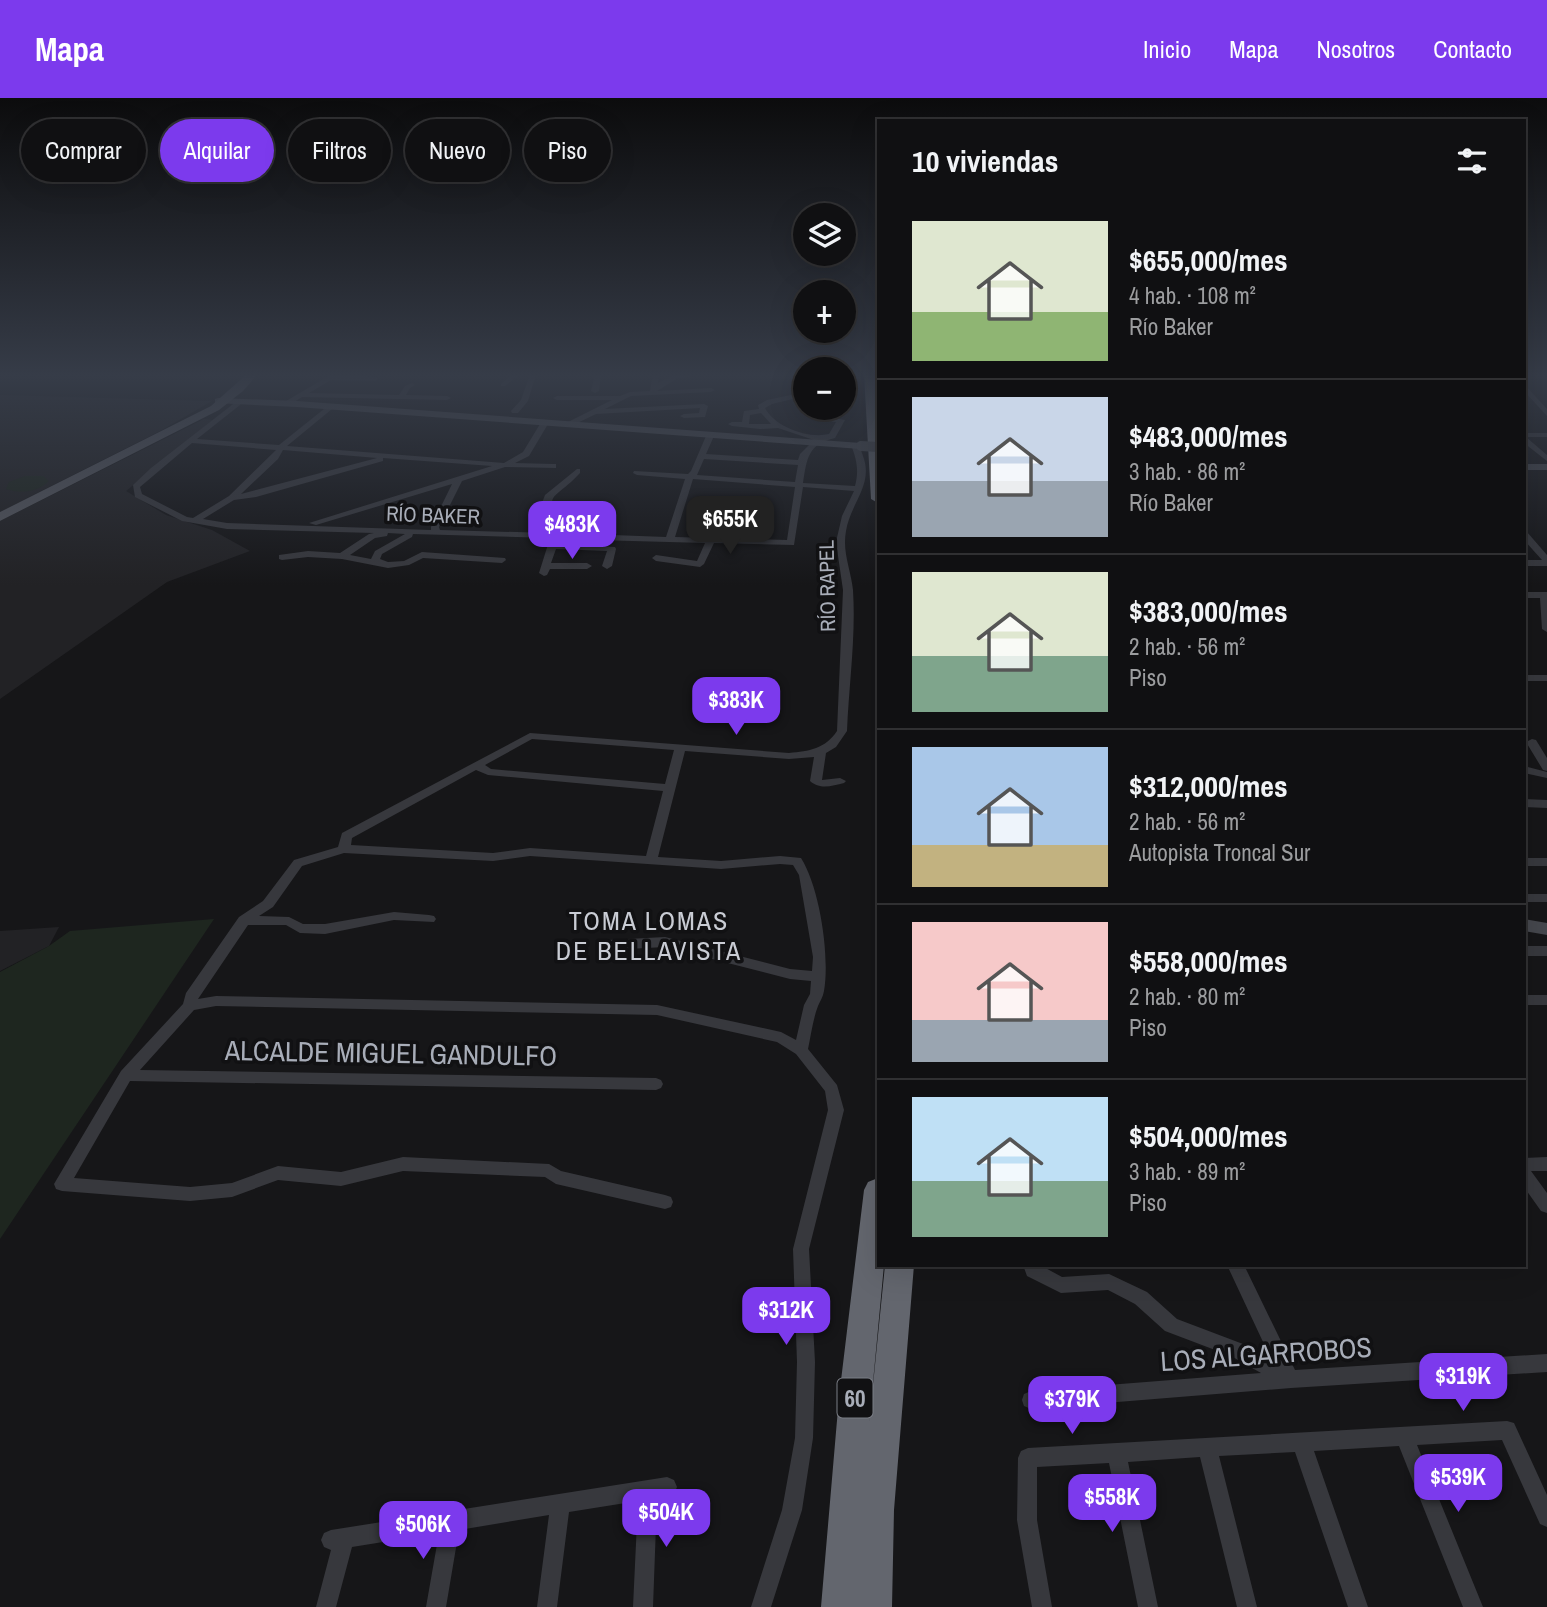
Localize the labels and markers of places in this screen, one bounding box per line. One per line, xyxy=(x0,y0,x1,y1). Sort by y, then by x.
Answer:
pin: $655K xyxy=(681,496,779,556)
pin: $483K xyxy=(523,502,621,561)
pin: $383K xyxy=(687,678,785,737)
pin: $312K xyxy=(737,1288,835,1347)
pin: $319K xyxy=(1414,1354,1512,1413)
pin: $379K xyxy=(1023,1376,1121,1436)
pin: $539K xyxy=(1409,1454,1507,1514)
pin: $558K xyxy=(1063,1474,1161,1534)
pin: $504K xyxy=(617,1490,715,1549)
pin: $506K xyxy=(374,1502,472,1561)

